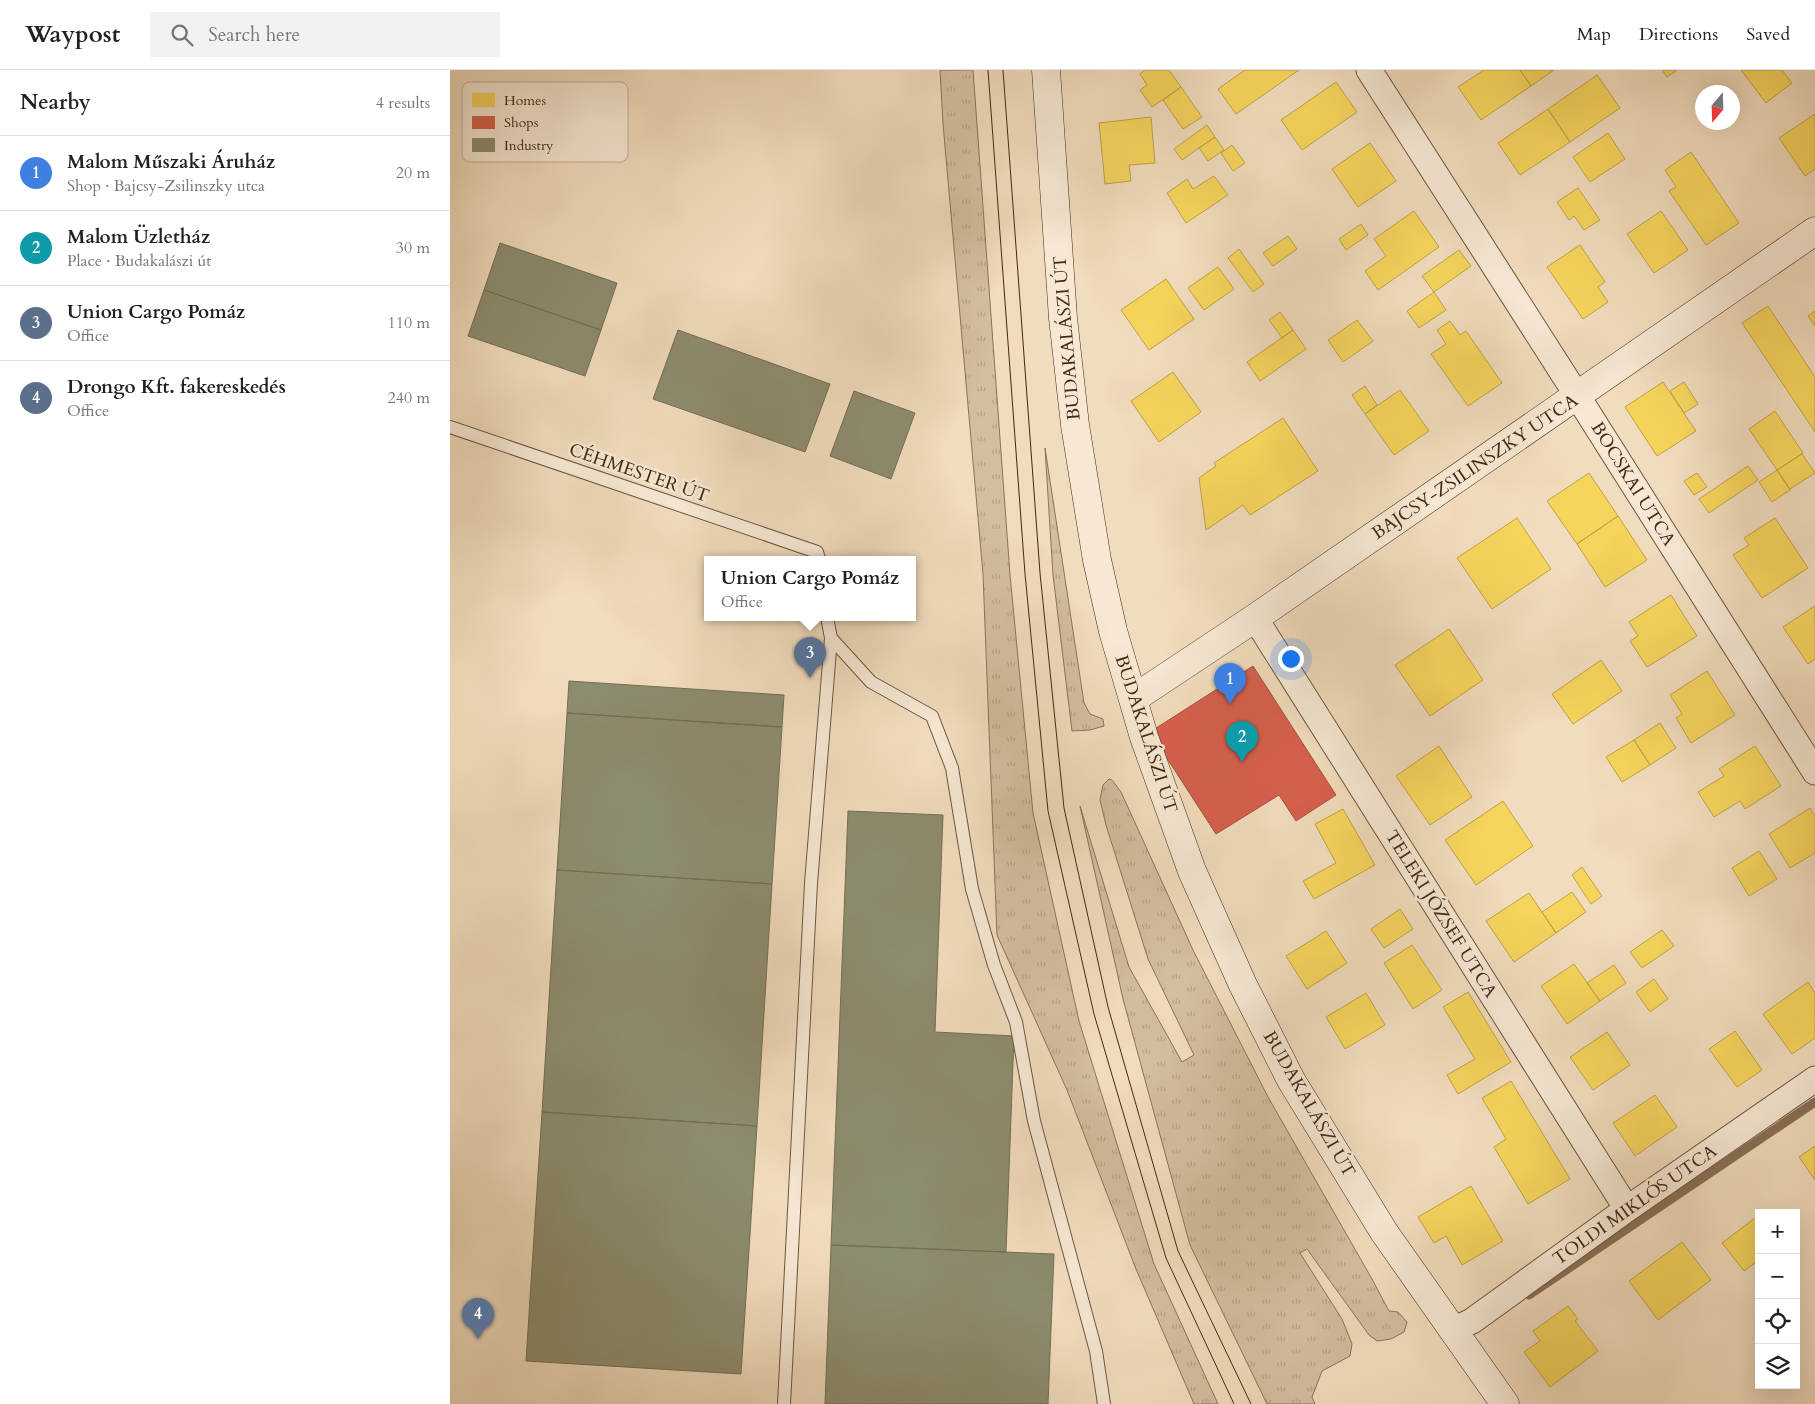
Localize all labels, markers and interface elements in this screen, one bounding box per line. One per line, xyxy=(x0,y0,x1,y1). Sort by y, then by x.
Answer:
search box xyxy=(150,12,500,57)
text: Waypost xyxy=(25,18,120,51)
icon: search xyxy=(168,21,196,49)
text: Search here xyxy=(208,22,300,48)
text: Map xyxy=(1577,22,1611,47)
text: Directions xyxy=(1639,22,1718,47)
text: Saved xyxy=(1746,22,1790,47)
legend xyxy=(462,82,628,162)
north arrow xyxy=(1695,85,1740,130)
text: Nearby xyxy=(20,88,91,117)
text: Homes xyxy=(504,91,546,110)
text: 4 results xyxy=(376,92,430,114)
text: Shops xyxy=(504,113,539,132)
text: Industry xyxy=(504,136,554,155)
text: Malom Műszaki Áruház xyxy=(67,149,275,175)
text: 1 xyxy=(32,162,40,184)
text: 20 m xyxy=(396,162,430,184)
text: Shop · Bajcsy-Zsilinszky utca xyxy=(67,175,265,197)
text: Malom Üzletház xyxy=(67,224,210,250)
text: 2 xyxy=(32,237,40,259)
text: 30 m xyxy=(396,237,430,259)
text: Place · Budakalászi út xyxy=(67,250,211,272)
street label: BUDAKALÁSZI ÚT xyxy=(1047,255,1087,421)
text: Union Cargo Pomáz xyxy=(67,299,245,325)
text: 3 xyxy=(32,312,40,334)
text: 110 m xyxy=(388,312,430,334)
text: Office xyxy=(67,325,109,347)
text: Drongo Kft. fakereskedés xyxy=(67,374,286,400)
text: 4 xyxy=(32,387,40,409)
text: 240 m xyxy=(388,387,430,409)
street label: BAJCSY-ZSILINSZKY UTCA xyxy=(1367,388,1583,546)
text: Office xyxy=(67,400,109,422)
street label: BOCSKAI UTCA xyxy=(1585,417,1681,551)
street label: CÉHMESTER ÚT xyxy=(566,437,712,509)
popup xyxy=(704,556,916,621)
text: Union Cargo Pomáz xyxy=(721,565,899,591)
text: Office xyxy=(721,591,763,613)
pin: 3 xyxy=(794,637,826,678)
your location xyxy=(1278,646,1304,672)
street label: BUDAKALÁSZI ÚT xyxy=(1109,652,1183,816)
pin: 1 xyxy=(1214,663,1246,704)
pin: 2 xyxy=(1226,721,1258,762)
street label: TELEKI JÓZSEF UTCA xyxy=(1379,825,1503,1003)
street label: BUDAKALÁSZI ÚT xyxy=(1257,1026,1361,1182)
street label: TOLDI MIKLÓS UTCA xyxy=(1548,1139,1722,1271)
map controls xyxy=(1755,1209,1800,1389)
button: + xyxy=(1755,1209,1800,1254)
button: − xyxy=(1755,1254,1800,1299)
pin: 4 xyxy=(462,1298,494,1339)
button: locate xyxy=(1755,1299,1800,1344)
button: layers xyxy=(1755,1344,1800,1389)

